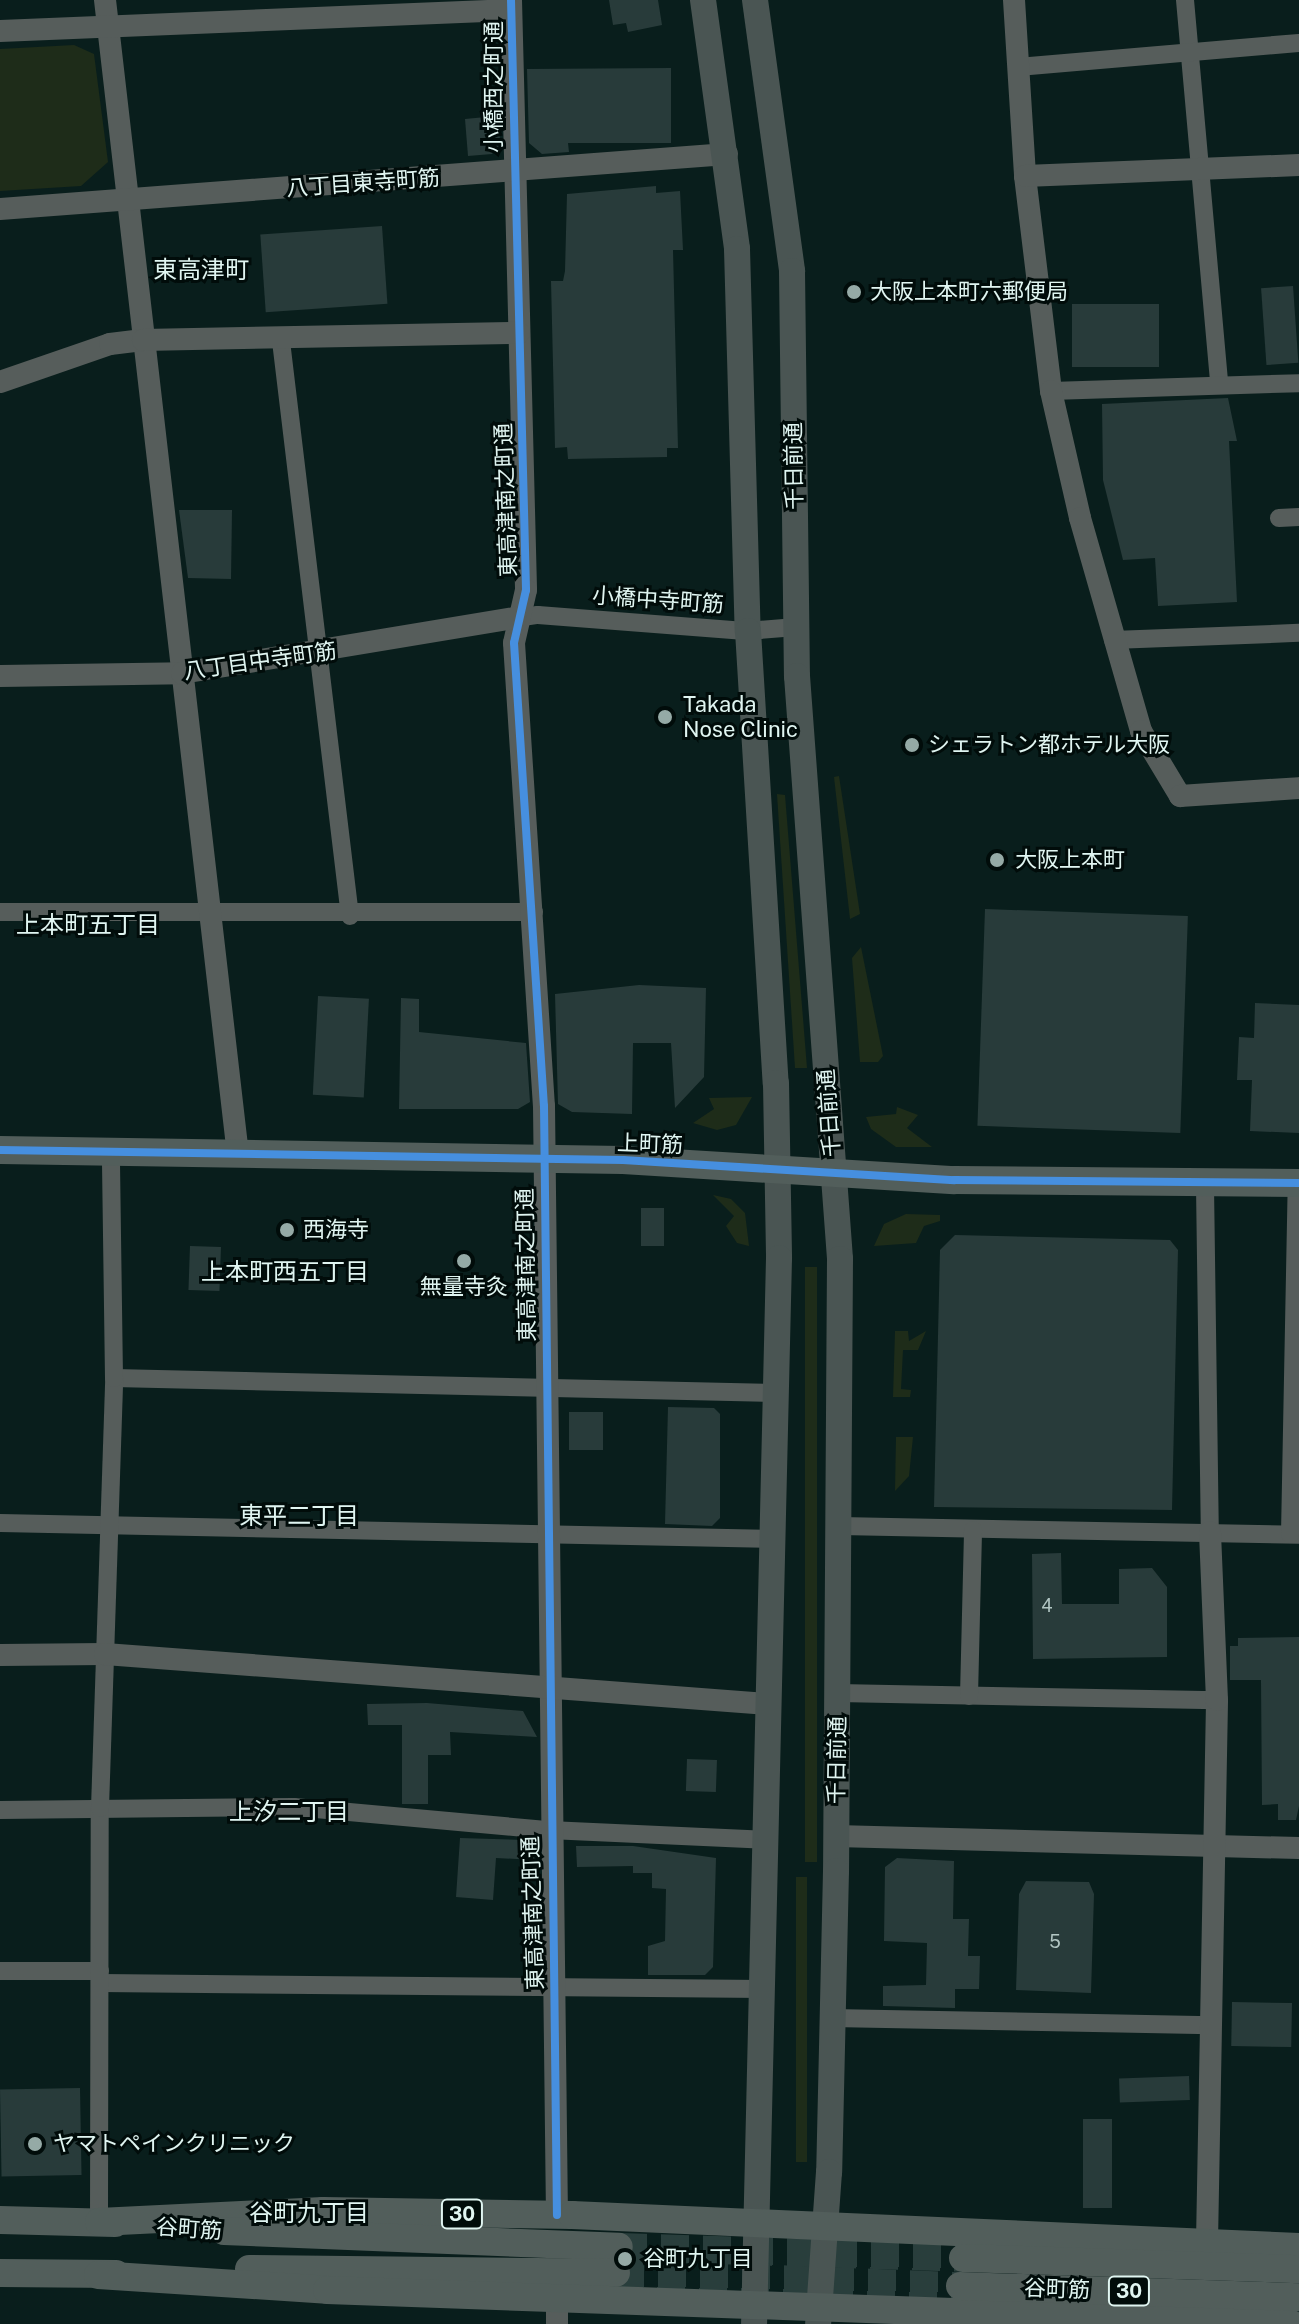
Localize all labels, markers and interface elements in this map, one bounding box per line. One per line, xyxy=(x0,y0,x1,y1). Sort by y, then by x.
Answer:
street label: 小橋西之町通 xyxy=(481,21,507,153)
street label: 八丁目東寺町筋 xyxy=(285,164,441,202)
district label: 東高津町 xyxy=(153,256,249,284)
place label: 大阪上本町六郵便局 xyxy=(870,279,1068,305)
marker: 大阪上本町六郵便局 xyxy=(845,283,863,301)
street label: 千日前通 xyxy=(780,422,808,510)
street label: 東高津南之町通 xyxy=(490,423,522,577)
street label: 小橋中寺町筋 xyxy=(591,582,725,618)
street label: 八丁目中寺町筋 xyxy=(182,637,338,685)
place label: Takada Nose Clinic xyxy=(683,691,798,742)
marker: Takada Nose Clinic xyxy=(654,706,676,728)
place label: シェラトン都ホテル大阪 xyxy=(928,732,1170,758)
marker: シェラトン都ホテル大阪 xyxy=(903,736,921,754)
place label: 大阪上本町 xyxy=(1015,847,1125,873)
marker: 大阪上本町 xyxy=(986,849,1008,871)
district label: 上本町五丁目 xyxy=(16,911,160,939)
street label: 千日前通 xyxy=(813,1068,845,1158)
street label: 上町筋 xyxy=(617,1130,683,1158)
street label: 東高津南之町通 xyxy=(511,1188,541,1342)
place label: 西海寺 xyxy=(303,1217,369,1243)
marker: 西海寺 xyxy=(278,1221,296,1239)
marker: 無量寺灸 xyxy=(455,1252,473,1270)
district label: 上本町西五丁目 xyxy=(201,1258,369,1286)
place label: 無量寺灸 xyxy=(420,1274,508,1300)
district label: 東平二丁目 xyxy=(239,1502,359,1530)
house number: 4 xyxy=(1041,1595,1053,1617)
street label: 千日前通 xyxy=(823,1716,851,1804)
district label: 上汐二丁目 xyxy=(229,1798,349,1826)
street label: 東高津南之町通 xyxy=(517,1836,549,1990)
house number: 5 xyxy=(1049,1931,1061,1953)
place label: ヤマトペインクリニック xyxy=(53,2131,295,2157)
marker: ヤマトペインクリニック xyxy=(24,2133,46,2155)
road number: 30 xyxy=(440,2198,484,2230)
district label: 谷町九丁目 xyxy=(249,2199,369,2227)
street label: 谷町筋 xyxy=(155,2214,223,2244)
place label: 谷町九丁目 xyxy=(643,2246,753,2272)
marker: 谷町九丁目 xyxy=(614,2248,636,2270)
street label: 谷町筋 xyxy=(1024,2275,1090,2303)
road number: 30 xyxy=(1107,2275,1151,2307)

